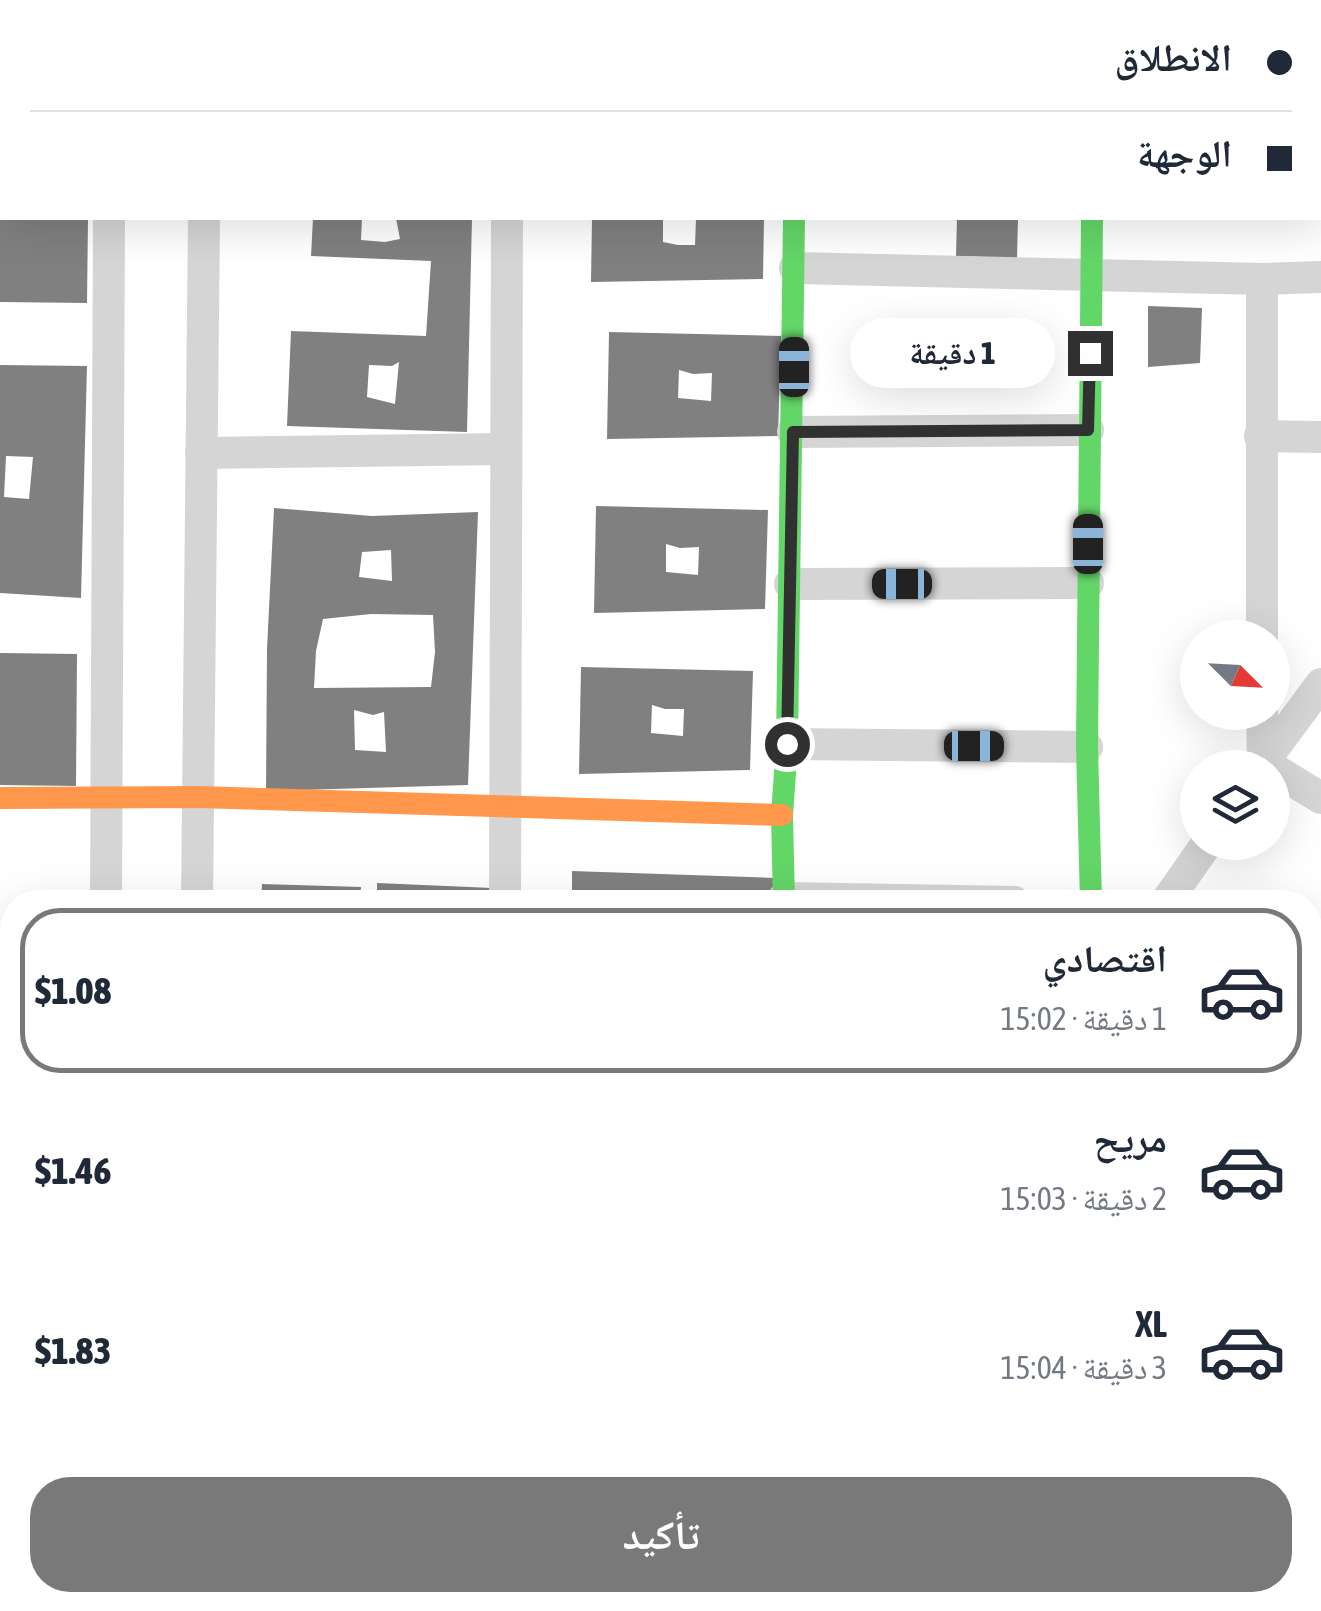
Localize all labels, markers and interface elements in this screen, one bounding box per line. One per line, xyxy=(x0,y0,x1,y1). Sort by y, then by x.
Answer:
text: الانطلاق xyxy=(1114,36,1232,79)
text: الوجهة xyxy=(1137,132,1232,175)
callout: 1 دقيقة xyxy=(850,318,1055,388)
route end xyxy=(1068,331,1113,376)
text: 1 دقيقة xyxy=(909,334,996,371)
car xyxy=(779,337,809,397)
car xyxy=(1073,514,1103,574)
car xyxy=(872,569,932,599)
north arrow xyxy=(1180,620,1290,730)
map controls xyxy=(1180,620,1290,860)
route start xyxy=(765,722,810,767)
car xyxy=(944,731,1004,761)
button: layers xyxy=(1180,750,1290,860)
text: اقتصادي xyxy=(1043,937,1167,980)
icon: car xyxy=(1197,946,1287,1036)
text: $1.08 xyxy=(35,969,111,1012)
text: 1 دقيقة · 15:02 xyxy=(1000,1000,1167,1037)
text: مريح xyxy=(1093,1117,1167,1160)
icon: car xyxy=(1197,1126,1287,1216)
text: $1.46 xyxy=(35,1149,111,1192)
text: 2 دقيقة · 15:03 xyxy=(1000,1180,1167,1217)
text: XL xyxy=(1135,1302,1167,1345)
icon: car xyxy=(1197,1306,1287,1396)
text: $1.83 xyxy=(35,1329,111,1372)
text: 3 دقيقة · 15:04 xyxy=(1000,1349,1167,1386)
button: تأكيد xyxy=(30,1477,1292,1592)

